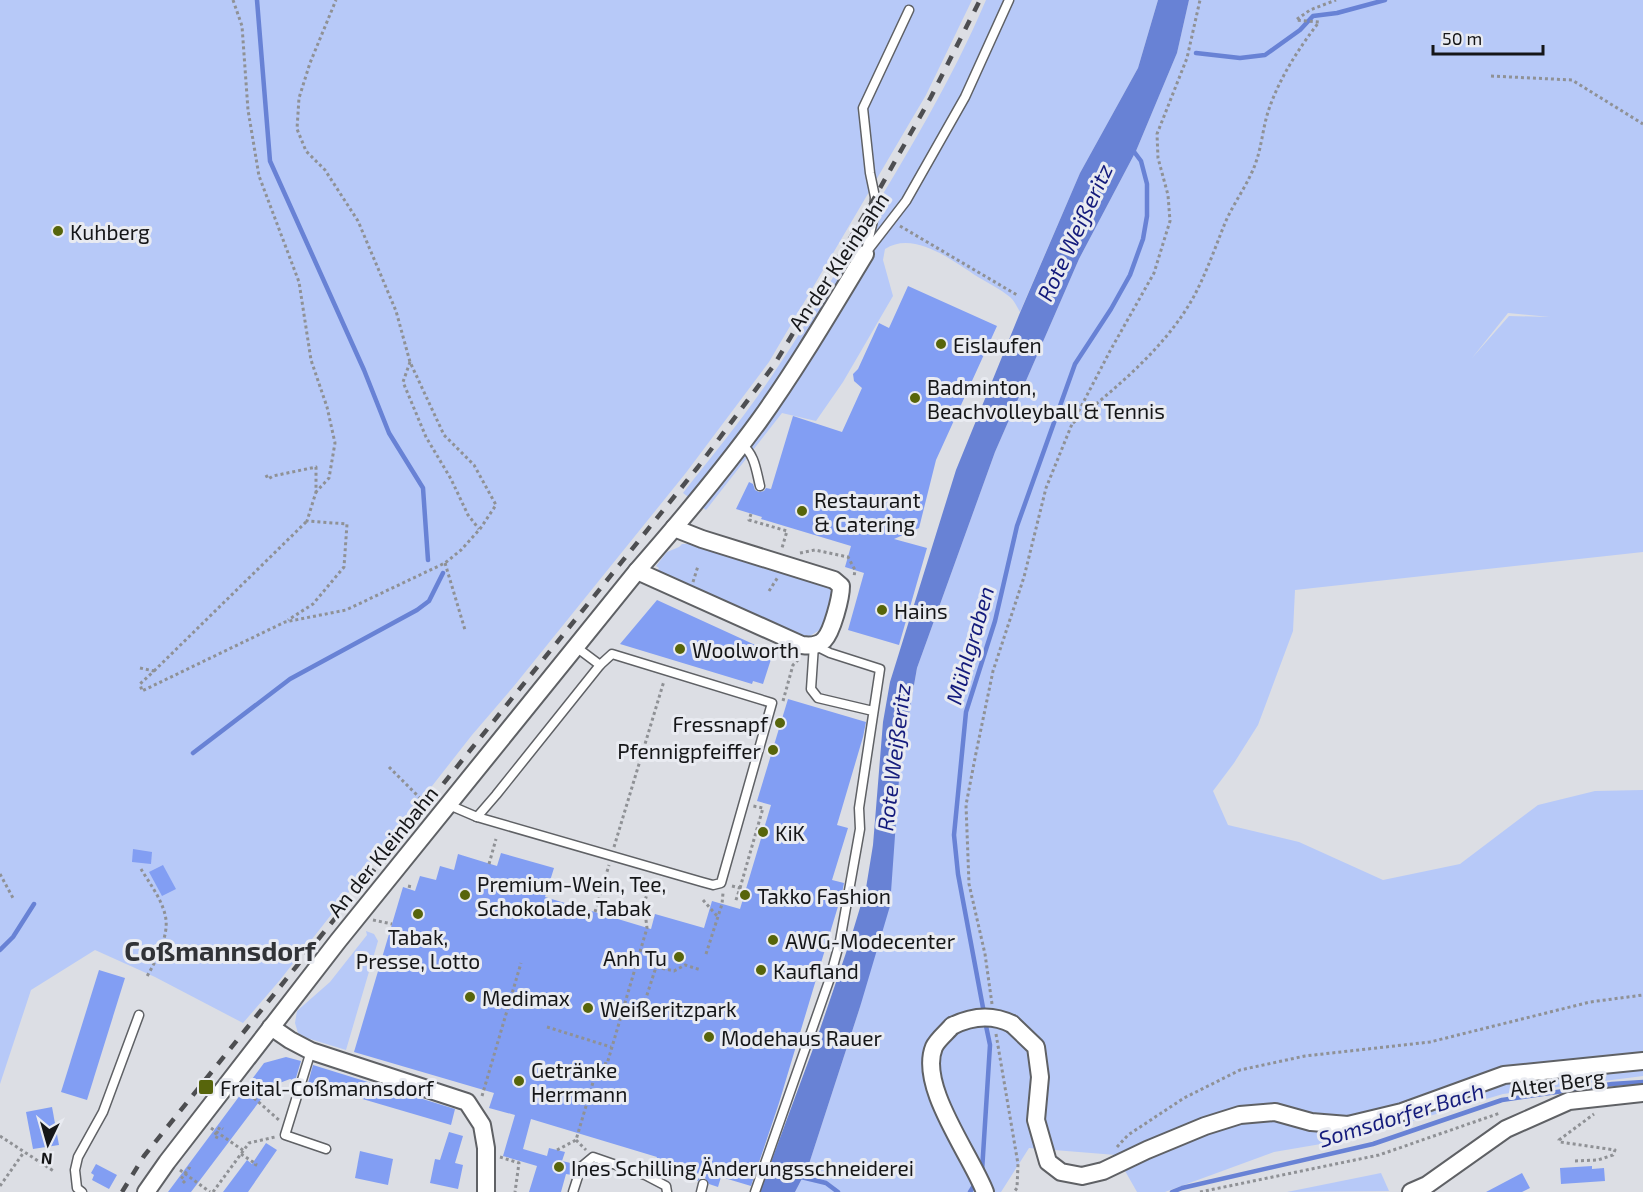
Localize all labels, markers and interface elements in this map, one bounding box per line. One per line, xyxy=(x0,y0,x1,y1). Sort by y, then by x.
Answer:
scale bar xyxy=(1433,18,1542,56)
text: 50 m xyxy=(1442,27,1482,49)
water label: Rote Weißeritz xyxy=(1031,159,1117,305)
street label: An der Kleinbahn xyxy=(783,187,893,335)
place label: Kuhberg xyxy=(70,219,150,244)
marker: Kuhberg xyxy=(51,224,65,238)
place label: Eislaufen xyxy=(953,332,1042,357)
marker: Eislaufen xyxy=(934,337,948,351)
place label: Badminton, Beachvolleyball & Tennis xyxy=(927,374,1165,423)
marker: Badminton, Beachvolleyball & Tennis xyxy=(908,391,922,405)
place label: Restaurant & Catering xyxy=(814,487,920,536)
marker: Restaurant & Catering xyxy=(795,504,809,518)
water label: Mühlgraben xyxy=(940,583,998,707)
place label: Hains xyxy=(894,598,948,623)
marker: Hains xyxy=(875,603,889,617)
place label: Woolworth xyxy=(692,637,799,662)
marker: Woolworth xyxy=(673,642,687,656)
water label: Rote Weißeritz xyxy=(871,682,915,832)
place label: Fressnapf xyxy=(672,711,769,736)
marker: Fressnapf xyxy=(773,716,787,730)
place label: Pfennigpfeiffer xyxy=(617,738,762,763)
marker: Pfennigpfeiffer xyxy=(766,743,780,757)
street label: An der Kleinbahn xyxy=(322,781,442,921)
place label: KiK xyxy=(775,820,806,845)
marker: KiK xyxy=(756,825,770,839)
place label: Premium-Wein, Tee, Schokolade, Tabak xyxy=(477,871,666,920)
place label: Takko Fashion xyxy=(757,883,891,908)
marker: Premium-Wein, Tee, Schokolade, Tabak xyxy=(458,888,472,902)
marker: Takko Fashion xyxy=(738,888,752,902)
marker: Tabak, Presse, Lotto xyxy=(411,907,425,921)
place label: Tabak, Presse, Lotto xyxy=(356,924,480,973)
place label: AWG-Modecenter xyxy=(785,928,956,953)
marker: AWG-Modecenter xyxy=(766,933,780,947)
district label: Coßmannsdorf xyxy=(124,934,317,966)
place label: Anh Tu xyxy=(603,945,667,970)
marker: Anh Tu xyxy=(672,950,686,964)
place label: Kaufland xyxy=(773,958,859,983)
marker: Kaufland xyxy=(754,963,768,977)
place label: Medimax xyxy=(482,985,570,1010)
marker: Medimax xyxy=(463,990,477,1004)
place label: Weißeritzpark xyxy=(600,996,737,1021)
marker: Weißeritzpark xyxy=(581,1001,595,1015)
place label: Modehaus Rauer xyxy=(721,1025,882,1050)
marker: Modehaus Rauer xyxy=(702,1030,716,1044)
place label: Getränke Herrmann xyxy=(531,1057,627,1106)
street label: Alter Berg xyxy=(1508,1063,1606,1101)
marker: Getränke Herrmann xyxy=(512,1074,526,1088)
place label: Freital-Coßmannsdorf xyxy=(220,1075,435,1100)
water label: Somsdorfer Bach xyxy=(1315,1076,1487,1152)
marker: Freital-Coßmannsdorf xyxy=(197,1078,215,1096)
north arrow xyxy=(18,1114,78,1174)
text: N xyxy=(40,1149,53,1169)
place label: Ines Schilling Änderungsschneiderei xyxy=(571,1155,914,1180)
marker: Ines Schilling Änderungsschneiderei xyxy=(552,1160,566,1174)

